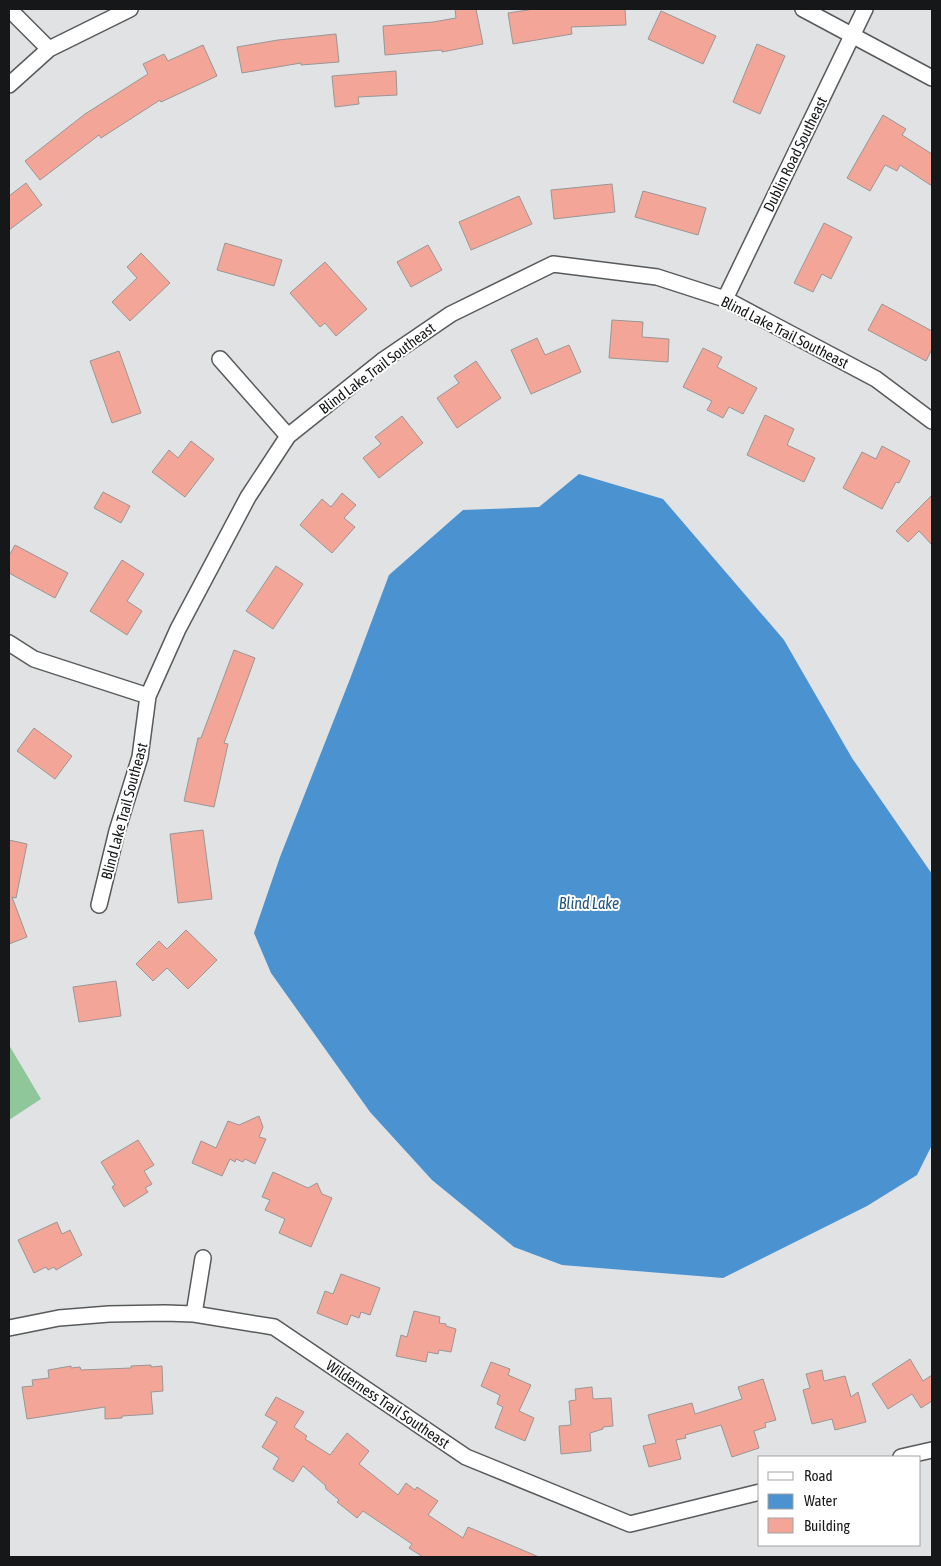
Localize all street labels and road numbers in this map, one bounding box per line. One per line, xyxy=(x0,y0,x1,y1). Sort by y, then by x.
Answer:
street label: Dublin Road Southeast xyxy=(760,94,830,214)
street label: Blind Lake Trail Southeast xyxy=(718,292,852,372)
street label: Blind Lake Trail Southeast xyxy=(316,319,438,417)
street label: Blind Lake Trail Southeast xyxy=(98,741,150,881)
street label: Wilderness Trail Southeast xyxy=(323,1356,453,1452)

